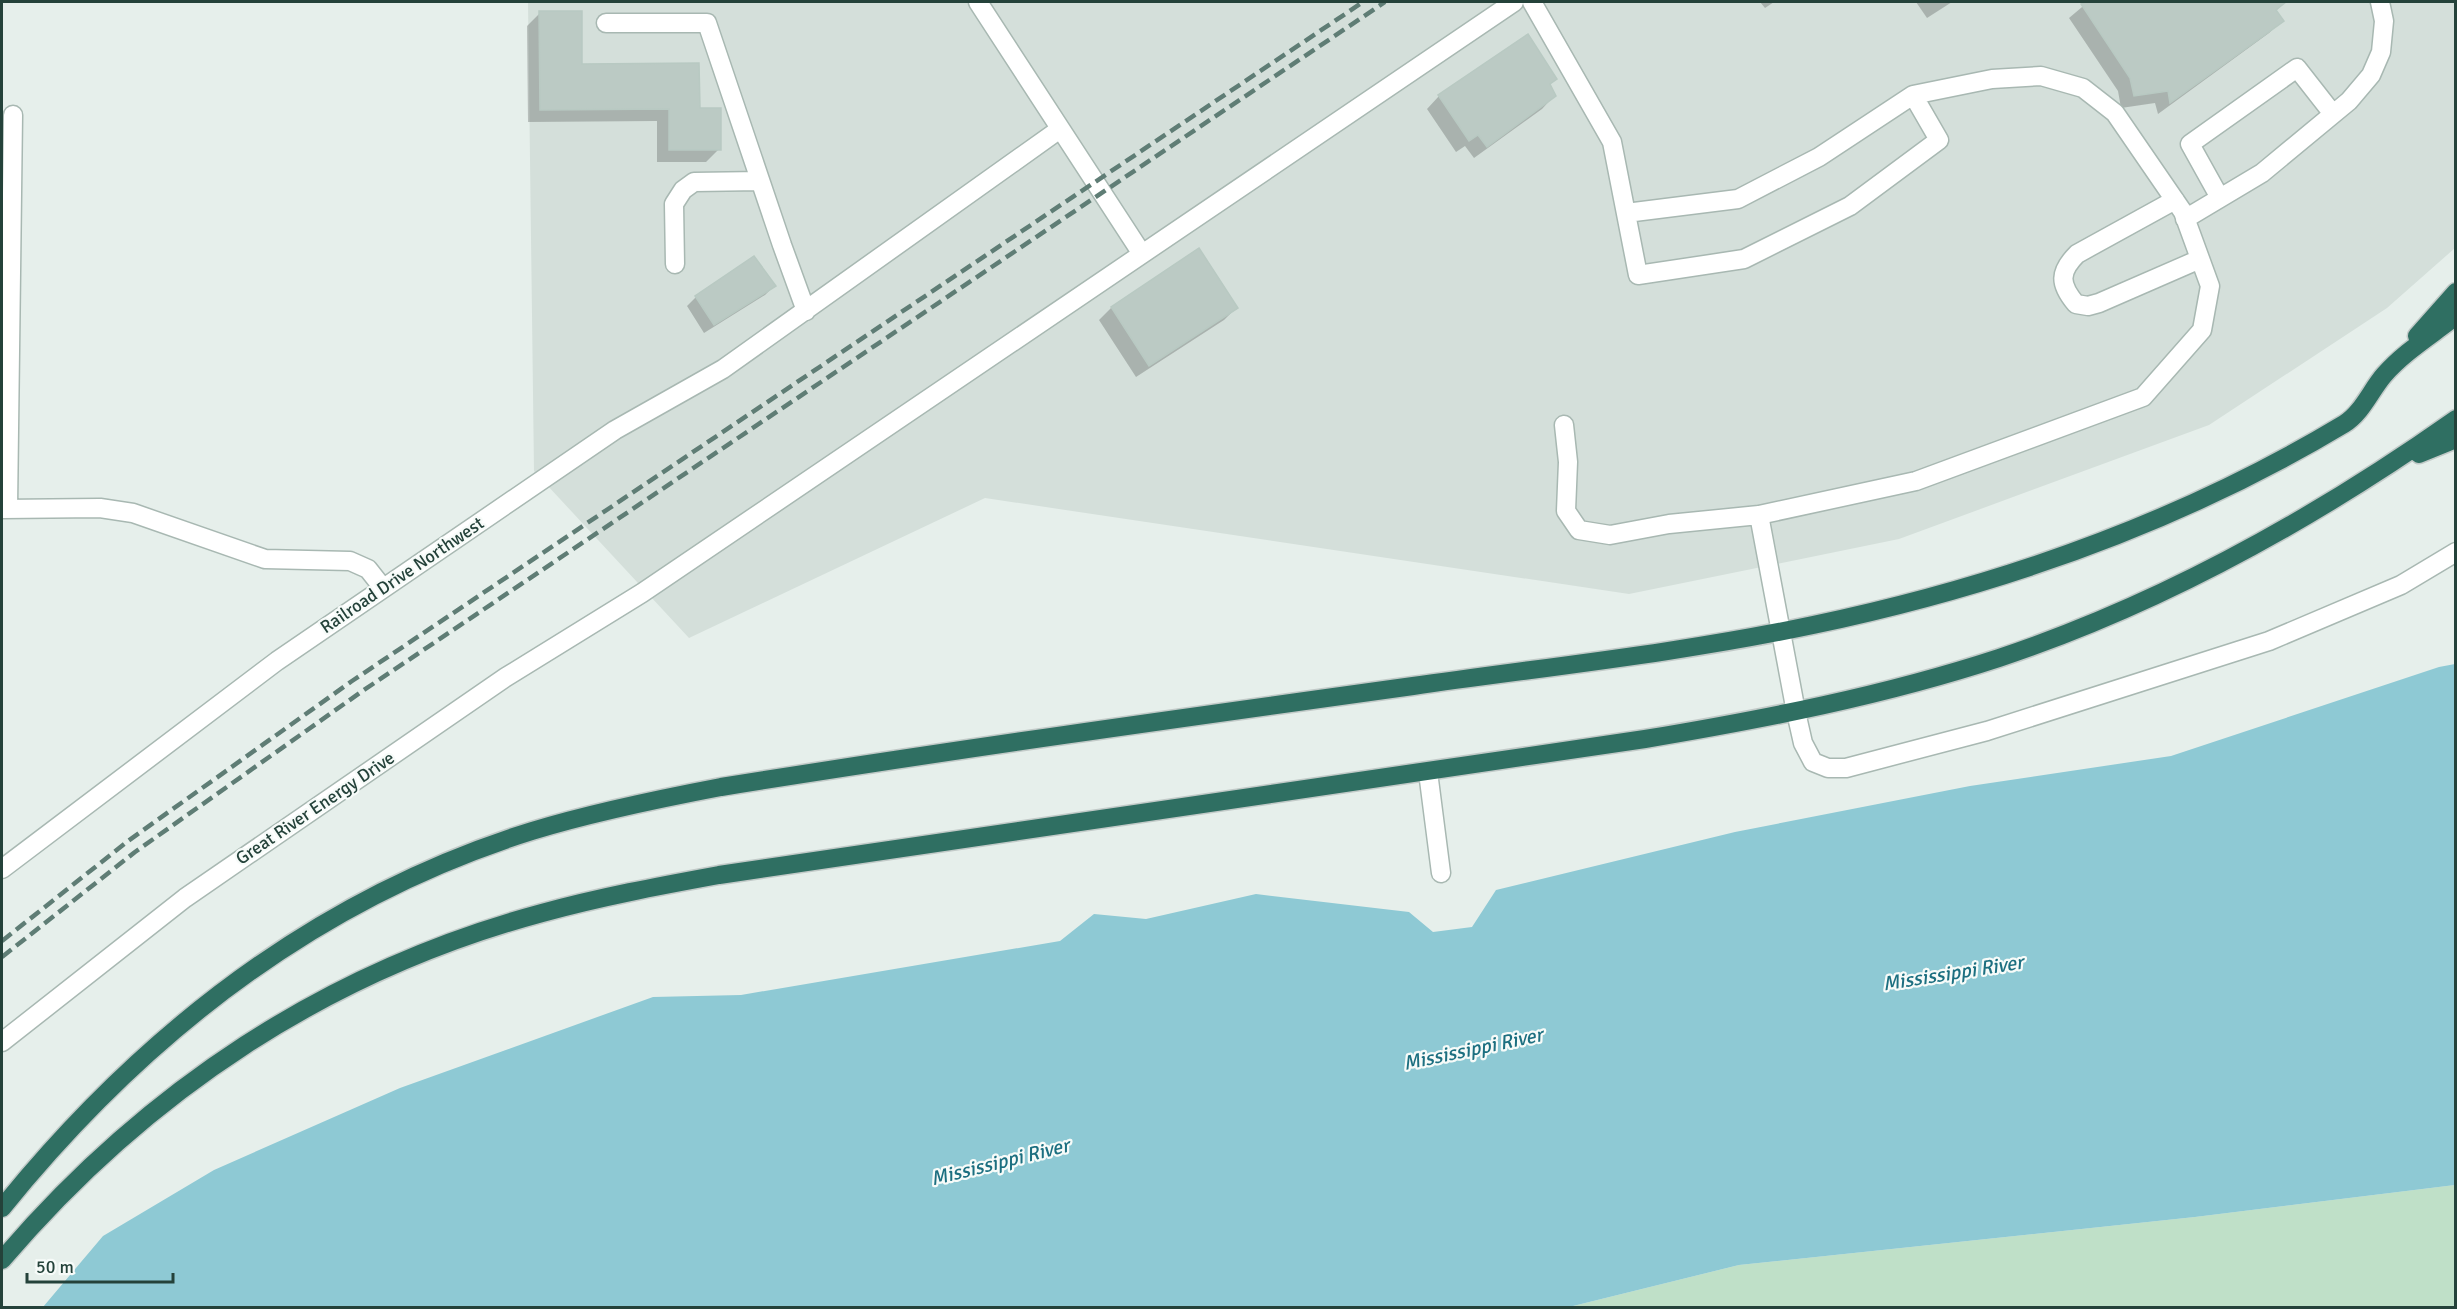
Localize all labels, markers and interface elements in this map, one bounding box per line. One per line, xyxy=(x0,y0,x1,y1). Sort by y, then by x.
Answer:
street label: Railroad Drive Northwest xyxy=(316,512,488,638)
street label: Great River Energy Drive xyxy=(231,747,399,869)
water label: Mississippi River xyxy=(1881,949,2028,996)
water label: Mississippi River xyxy=(1401,1021,1548,1076)
water label: Mississippi River xyxy=(928,1132,1074,1191)
scale bar xyxy=(27,1246,172,1284)
text: 50 m xyxy=(36,1256,74,1278)

